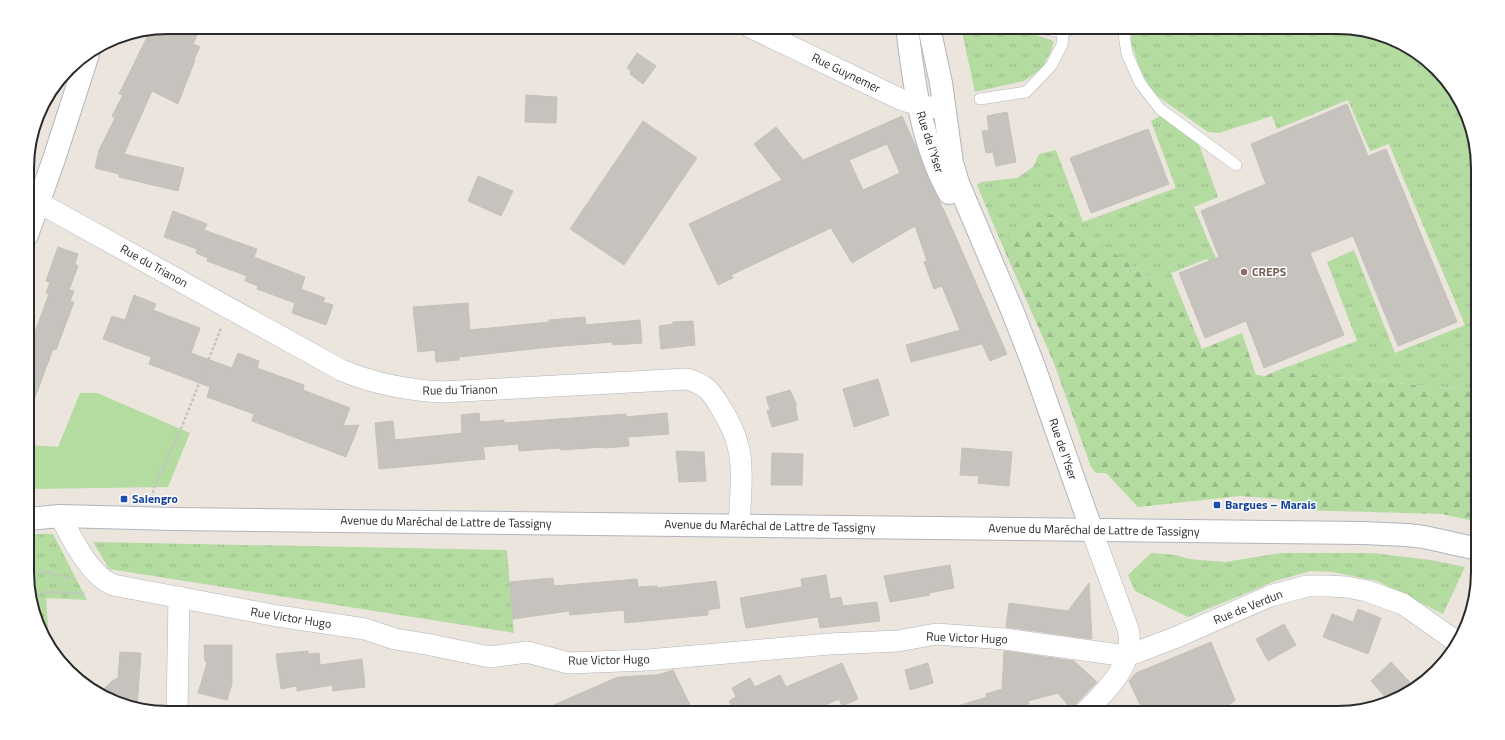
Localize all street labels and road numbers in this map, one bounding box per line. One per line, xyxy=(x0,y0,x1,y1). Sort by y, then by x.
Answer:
street label: Rue Guynemer xyxy=(808,48,884,97)
street label: Rue de l'Yser xyxy=(912,108,949,175)
street label: Rue du Trianon xyxy=(117,239,192,292)
street label: Rue du Trianon xyxy=(422,379,498,400)
street label: Rue de l'Yser xyxy=(1044,415,1083,482)
street label: Avenue du Maréchal de Lattre de Tassigny xyxy=(340,510,552,533)
street label: Avenue du Maréchal de Lattre de Tassigny xyxy=(664,514,876,537)
street label: Avenue du Maréchal de Lattre de Tassigny xyxy=(988,518,1200,541)
street label: Rue de Verdun xyxy=(1210,584,1285,629)
street label: Rue Victor Hugo xyxy=(249,602,333,633)
street label: Rue Victor Hugo xyxy=(926,627,1008,648)
street label: Rue Victor Hugo xyxy=(568,649,650,670)

